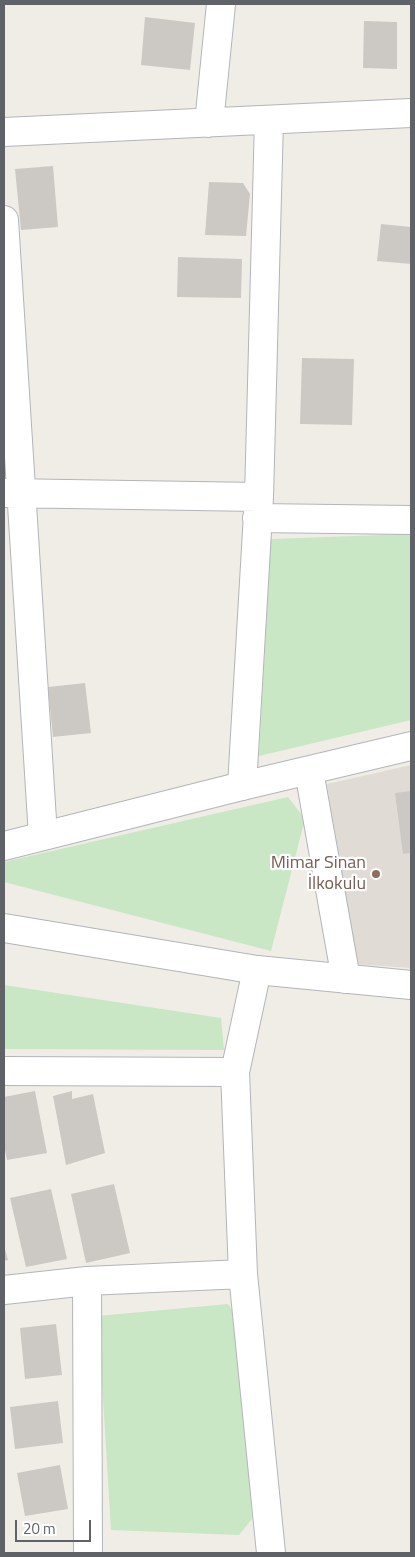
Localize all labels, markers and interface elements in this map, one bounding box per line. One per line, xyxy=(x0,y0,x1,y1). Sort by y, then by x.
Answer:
place label: Mimar Sinan İlkokulu xyxy=(271,853,366,896)
marker: Mimar Sinan İlkokulu xyxy=(370,868,382,880)
scale bar xyxy=(18,1510,94,1542)
text: 20 m xyxy=(23,1517,56,1540)

